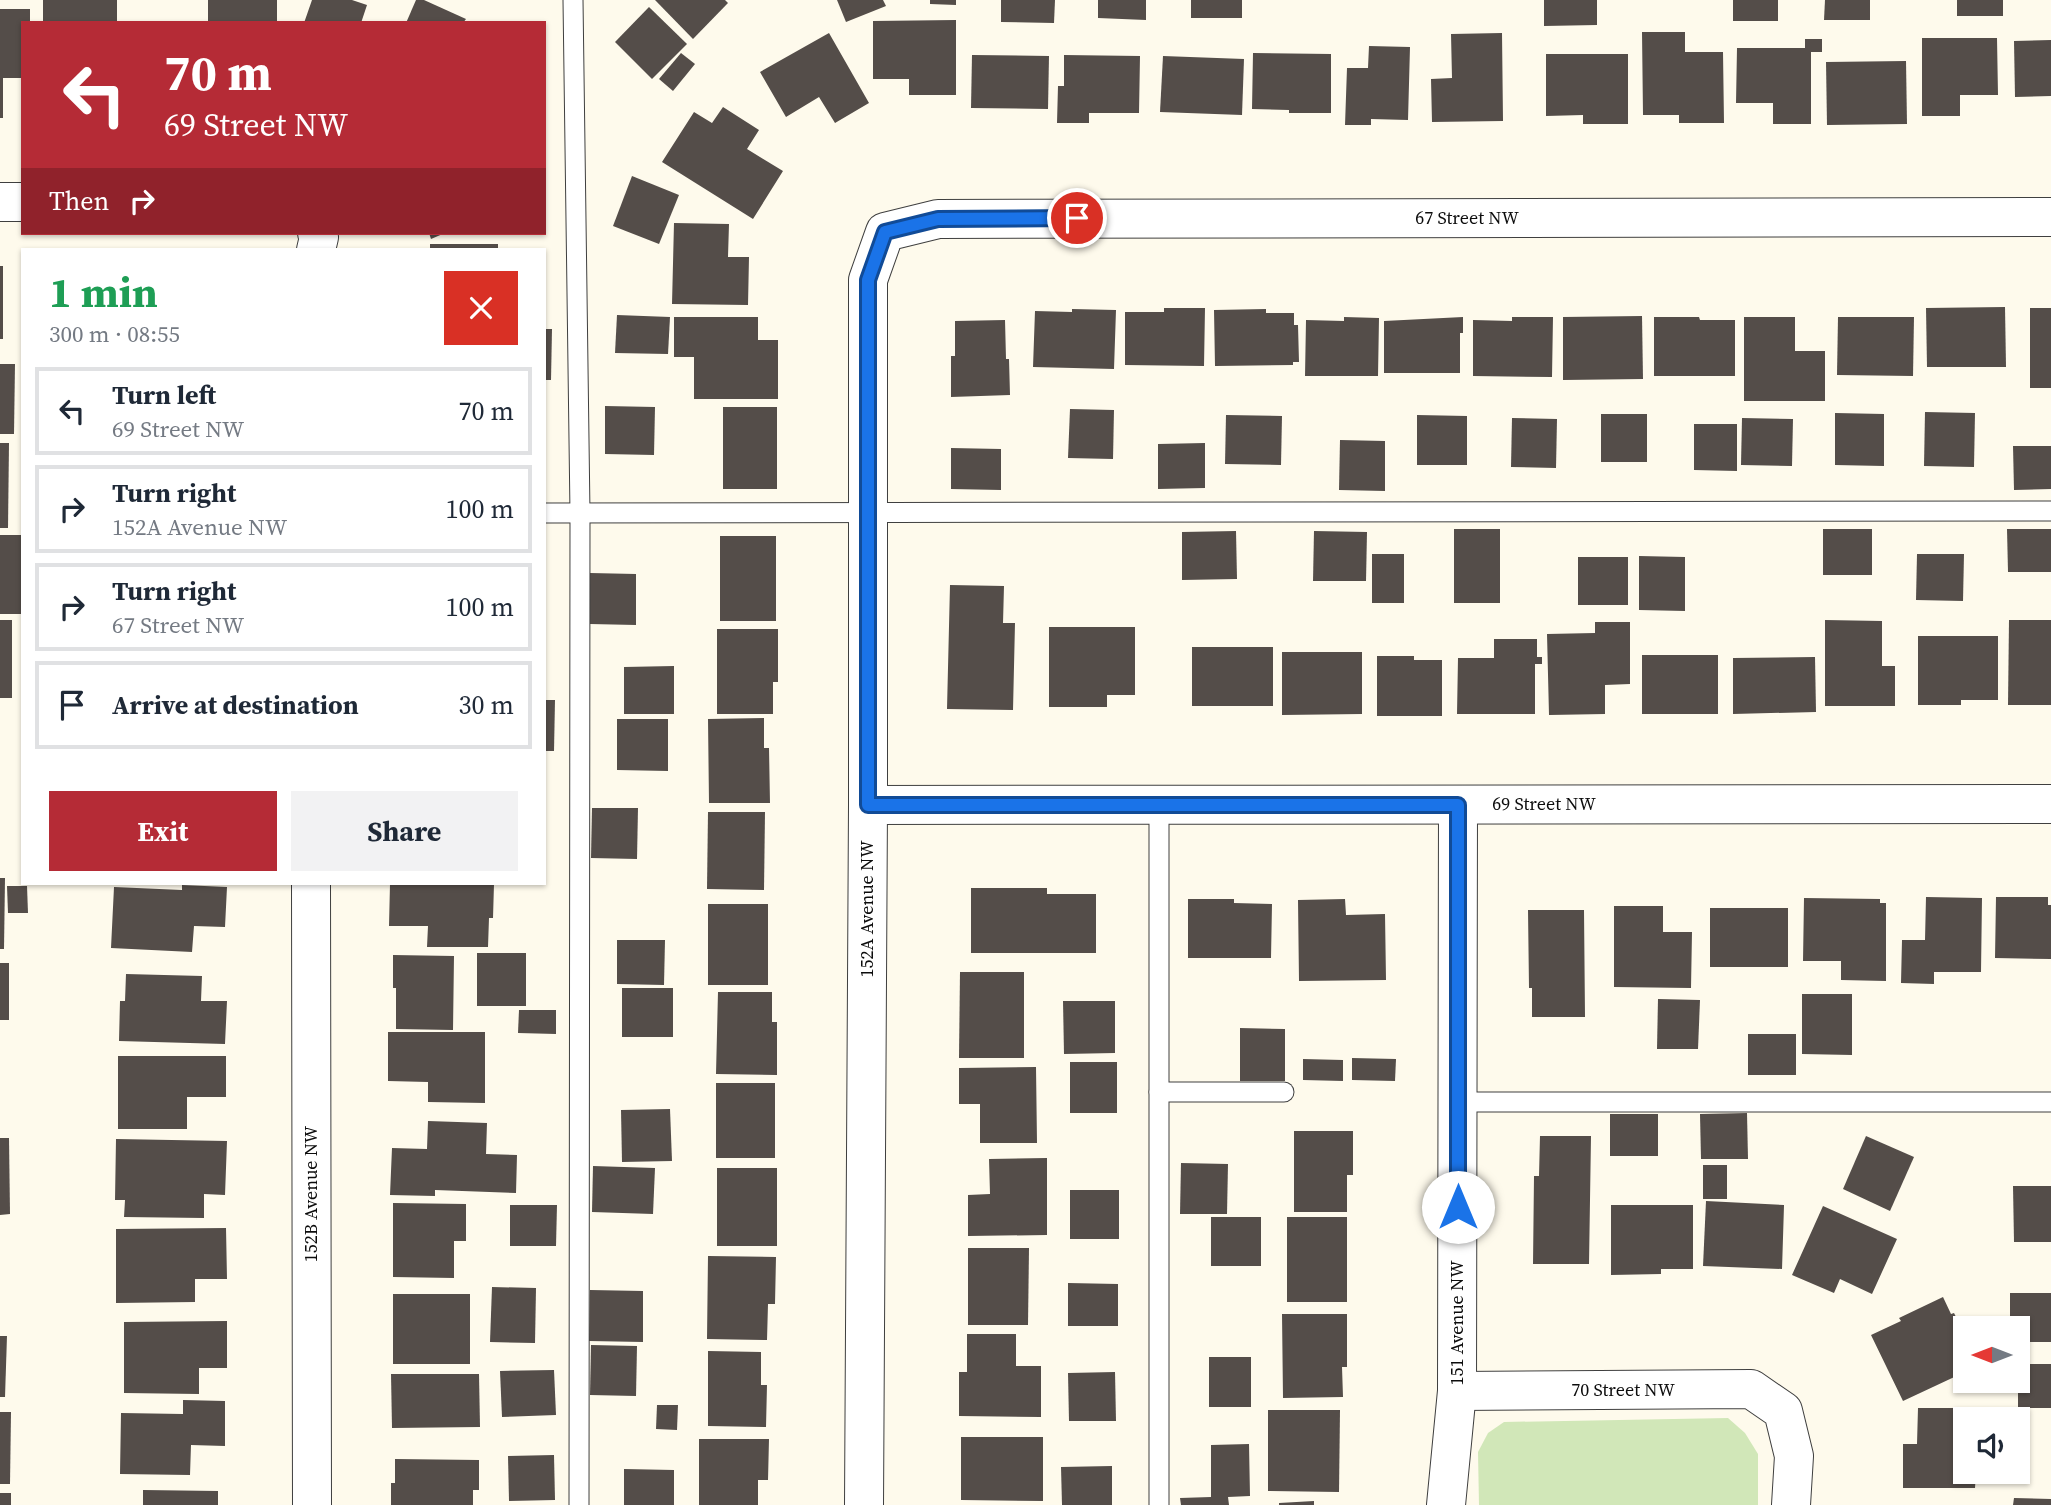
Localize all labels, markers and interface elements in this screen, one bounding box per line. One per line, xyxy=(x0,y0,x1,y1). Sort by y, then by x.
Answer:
text: 70 m xyxy=(164,39,272,106)
icon: left xyxy=(49,49,140,140)
text: 69 Street NW xyxy=(164,103,348,147)
icon: right xyxy=(123,182,161,220)
text: Then xyxy=(49,183,109,219)
pin xyxy=(1047,188,1107,248)
icon: arrive xyxy=(1058,199,1096,237)
street label: 67 Street NW xyxy=(1415,205,1519,230)
text: 1 min xyxy=(49,263,158,321)
button: close xyxy=(444,271,518,345)
text: 300 m · 08:55 xyxy=(49,318,180,350)
text: Turn left xyxy=(112,377,216,413)
icon: left xyxy=(53,392,91,430)
text: 70 m xyxy=(459,393,514,429)
text: 69 Street NW xyxy=(112,413,244,445)
text: Turn right xyxy=(112,475,236,511)
icon: right xyxy=(53,490,91,528)
text: 100 m xyxy=(446,491,514,527)
text: 152A Avenue NW xyxy=(112,511,287,543)
text: Turn right xyxy=(112,573,236,609)
icon: right xyxy=(53,588,91,626)
text: 100 m xyxy=(446,589,514,625)
text: 67 Street NW xyxy=(112,609,244,641)
icon: arrive xyxy=(53,686,91,724)
text: Arrive at destination xyxy=(112,687,359,723)
text: 30 m xyxy=(459,687,514,723)
button: Exit xyxy=(49,791,277,871)
button: Share xyxy=(291,791,518,871)
street label: 69 Street NW xyxy=(1492,791,1596,816)
street label: 152A Avenue NW xyxy=(854,840,879,977)
street label: 152B Avenue NW xyxy=(298,1125,323,1262)
position arrow xyxy=(1421,1170,1495,1244)
street label: 151 Avenue NW xyxy=(1444,1260,1469,1386)
north arrow xyxy=(1953,1316,2030,1393)
map controls xyxy=(1953,1316,2030,1484)
street label: 70 Street NW xyxy=(1571,1377,1675,1402)
button: sound xyxy=(1953,1407,2030,1484)

